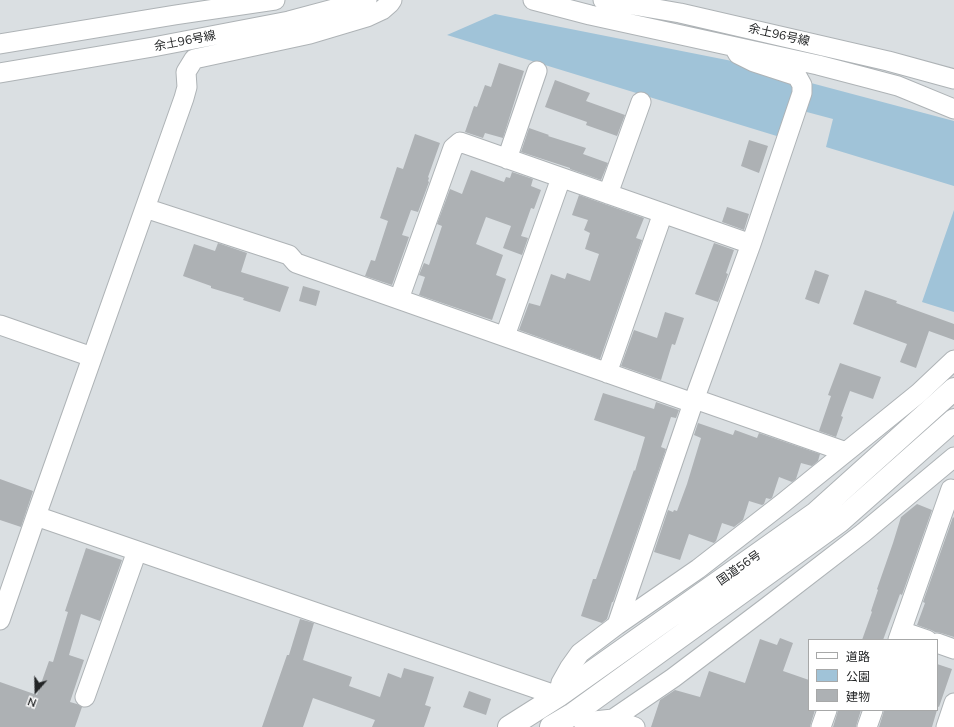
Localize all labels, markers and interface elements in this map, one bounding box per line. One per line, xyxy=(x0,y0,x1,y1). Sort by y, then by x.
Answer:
street label: 余土96号線 xyxy=(747,21,811,49)
street label: 余土96号線 xyxy=(153,28,217,54)
street label: 国道56号 xyxy=(714,548,764,588)
legend xyxy=(808,639,938,711)
text: 道路 xyxy=(846,649,870,664)
text: 公園 xyxy=(846,669,870,684)
north arrow xyxy=(16,671,56,711)
text: 建物 xyxy=(846,689,870,704)
text: N xyxy=(26,694,38,710)

